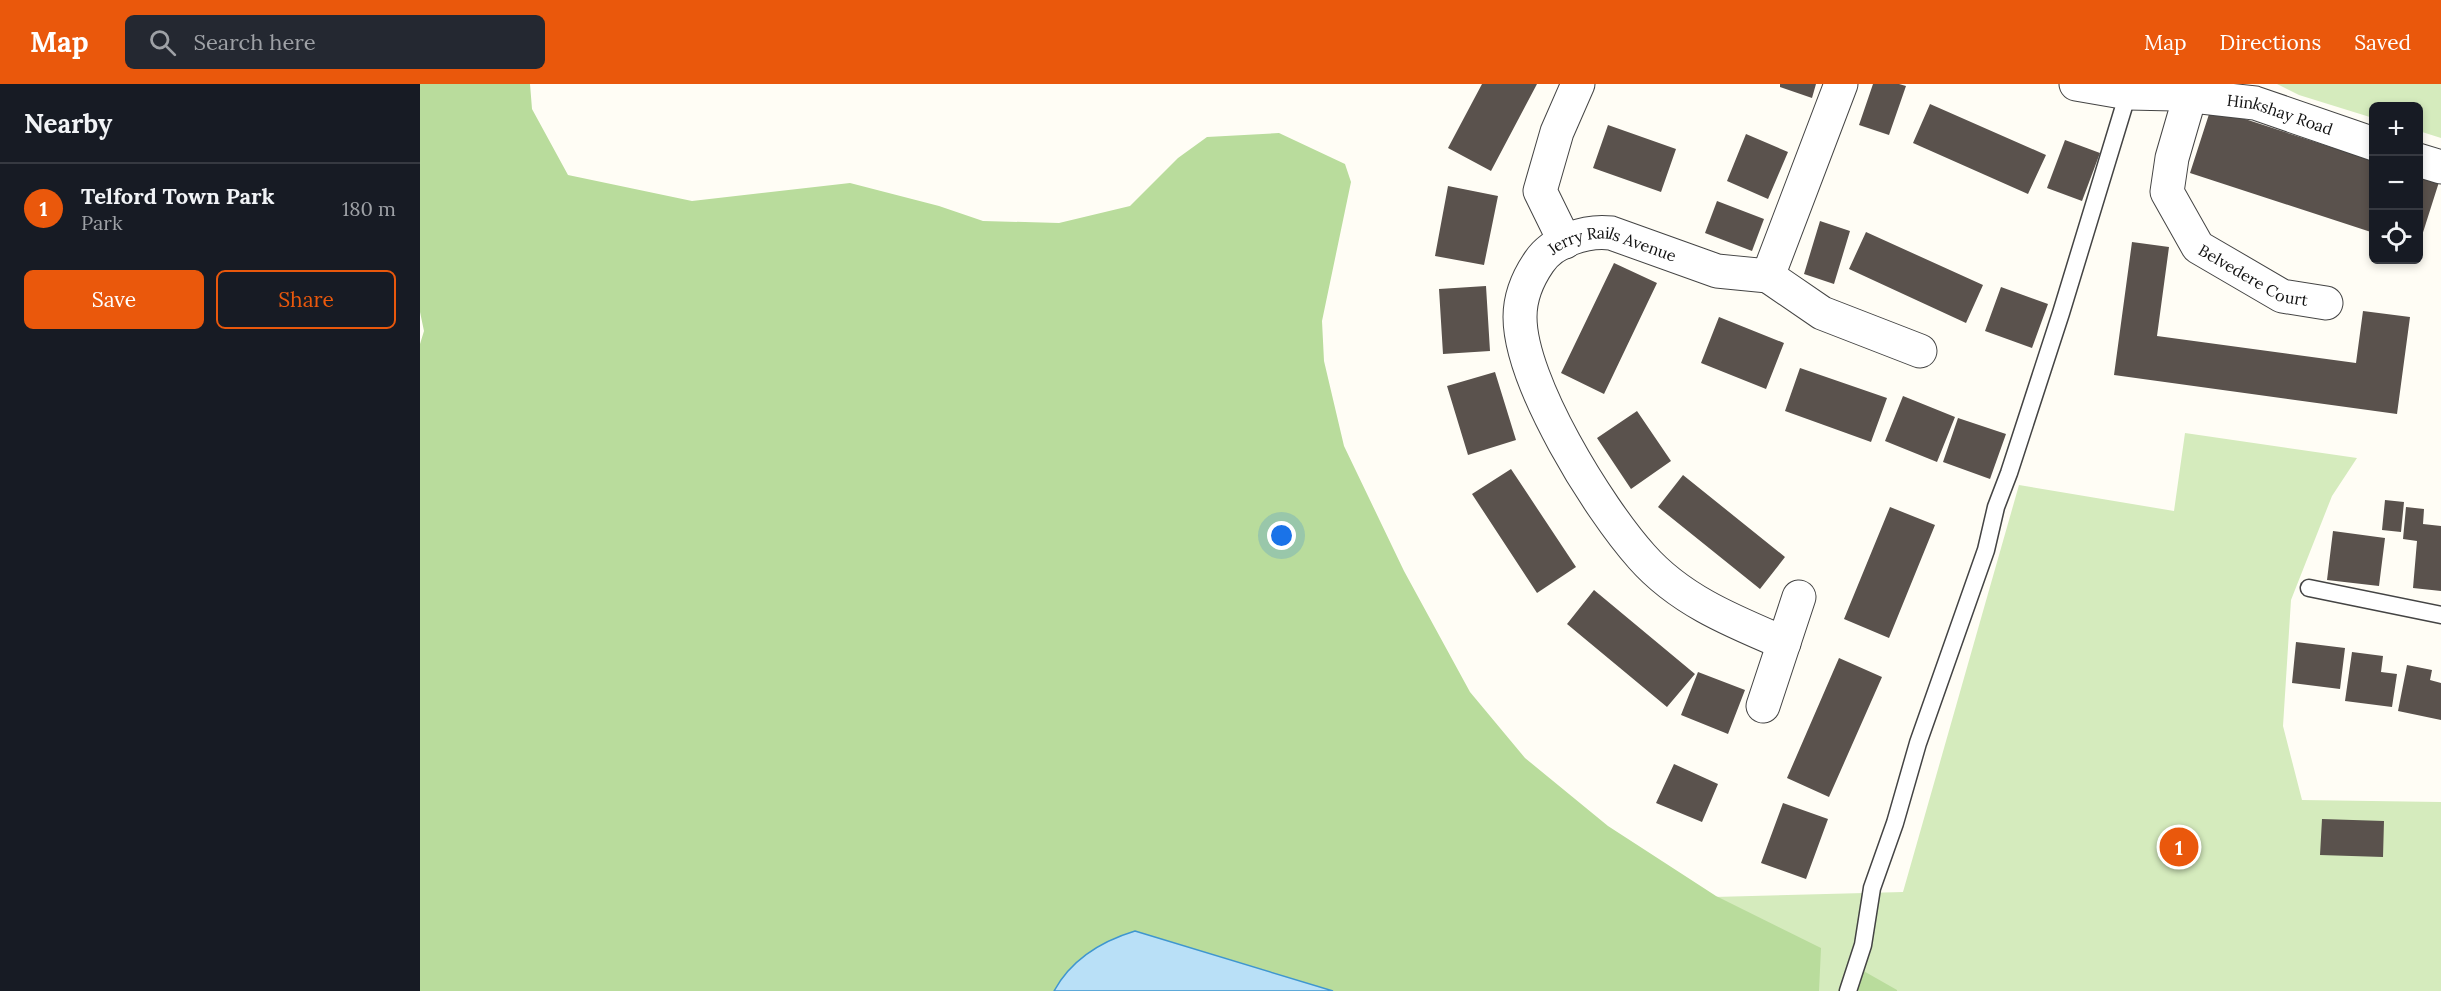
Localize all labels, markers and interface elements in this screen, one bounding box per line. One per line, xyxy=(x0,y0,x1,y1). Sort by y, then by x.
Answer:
search box xyxy=(125,15,545,69)
text: Map xyxy=(30,24,89,60)
icon: search xyxy=(146,26,179,59)
text: Search here xyxy=(194,28,316,56)
text: Map xyxy=(2144,29,2187,56)
text: Directions xyxy=(2220,29,2321,56)
text: Saved xyxy=(2354,29,2411,56)
street label: Hinkshay Road xyxy=(2226,90,2336,139)
map controls xyxy=(2369,102,2423,264)
button: + xyxy=(2369,102,2423,156)
text: Nearby xyxy=(24,107,112,140)
button: − xyxy=(2369,156,2423,210)
text: Telford Town Park xyxy=(81,182,275,210)
text: 1 xyxy=(39,196,48,221)
text: 180 m xyxy=(342,196,396,221)
text: Park xyxy=(81,210,123,235)
button: locate xyxy=(2369,210,2423,264)
street label: Jerry Rails Avenue xyxy=(1543,222,1679,266)
street label: Belvedere Court xyxy=(2195,240,2310,310)
button: Save xyxy=(24,270,204,329)
button: Share xyxy=(216,270,396,329)
your location xyxy=(1267,521,1296,550)
pin: 1 xyxy=(2160,824,2198,870)

